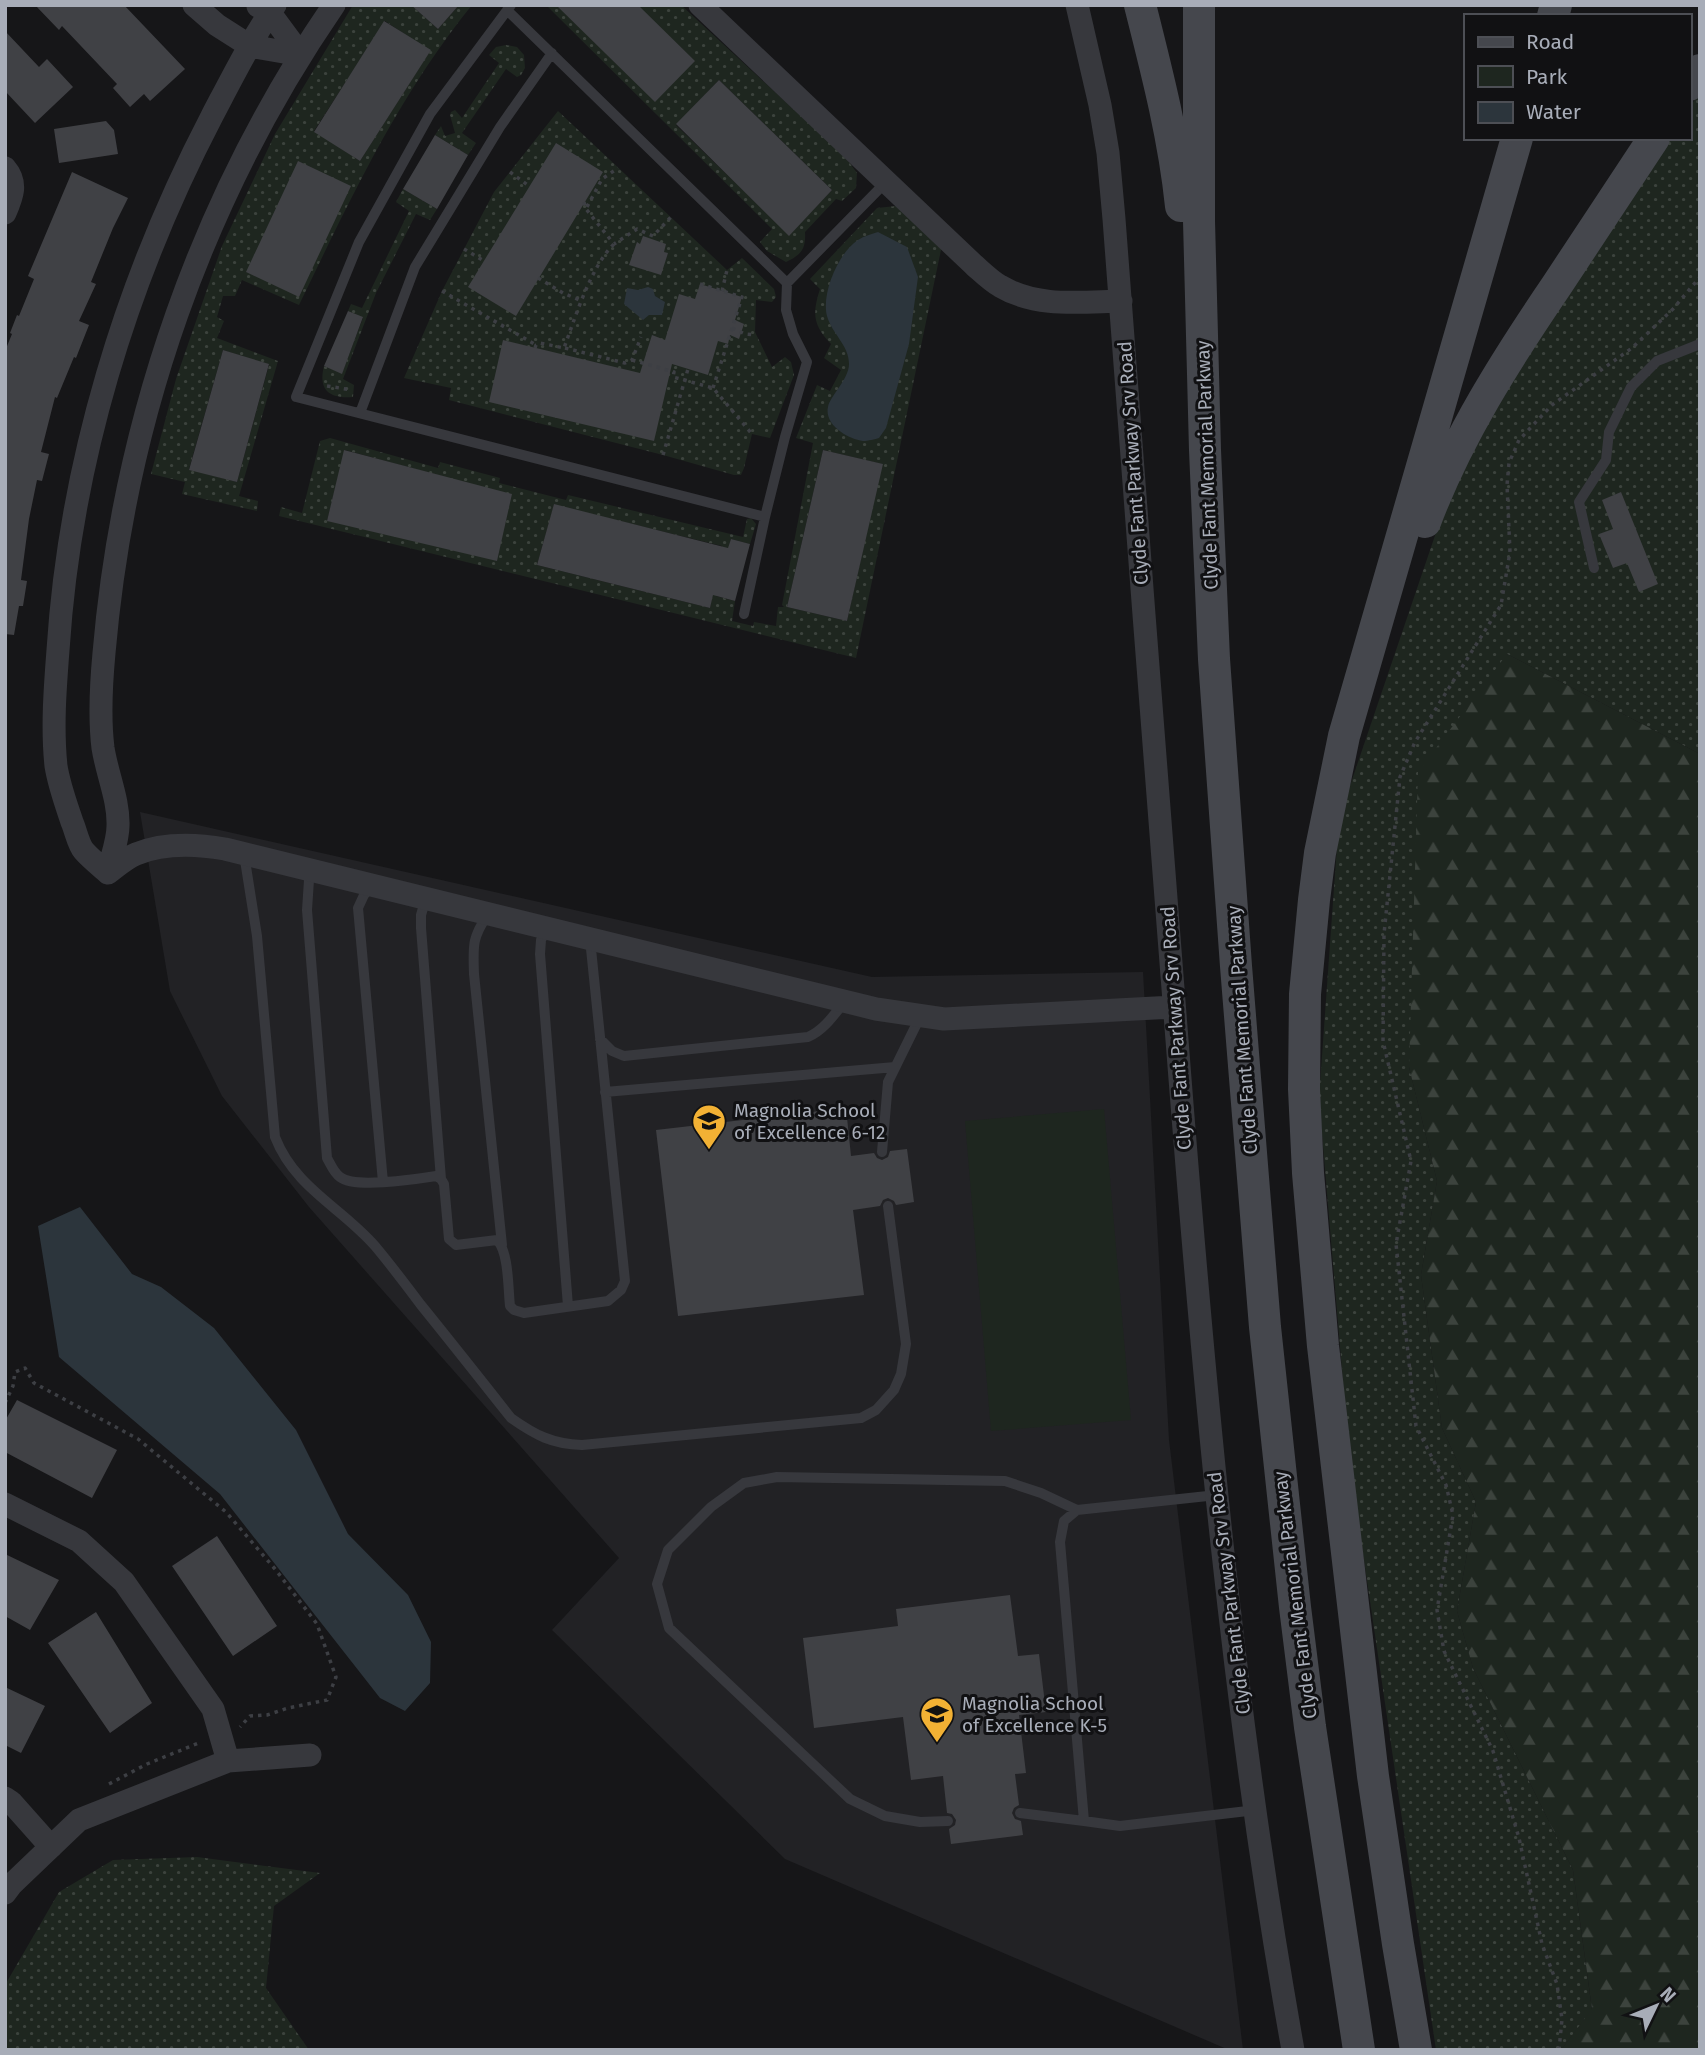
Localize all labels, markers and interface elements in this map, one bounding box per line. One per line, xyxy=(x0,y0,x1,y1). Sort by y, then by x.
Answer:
legend xyxy=(1464,14,1691,140)
text: Road xyxy=(1526,29,1574,55)
text: Park xyxy=(1526,64,1568,90)
text: Water xyxy=(1526,99,1581,125)
street label: Clyde Fant Memorial Parkway xyxy=(1191,339,1223,590)
street label: Clyde Fant Parkway Srv Road xyxy=(1113,340,1153,586)
street label: Clyde Fant Memorial Parkway xyxy=(1222,904,1262,1155)
street label: Clyde Fant Parkway Srv Road xyxy=(1156,905,1196,1151)
place label: Magnolia School of Excellence 6-12 xyxy=(734,1099,885,1144)
school or university icon: Magnolia School of Excellence 6-12 xyxy=(690,1102,728,1151)
street label: Clyde Fant Memorial Parkway xyxy=(1268,1469,1322,1720)
street label: Clyde Fant Parkway Srv Road xyxy=(1203,1470,1255,1716)
place label: Magnolia School of Excellence K-5 xyxy=(962,1692,1107,1737)
school or university icon: Magnolia School of Excellence K-5 xyxy=(918,1695,956,1744)
north arrow xyxy=(1621,1971,1691,2041)
text: N xyxy=(1655,1982,1681,2007)

